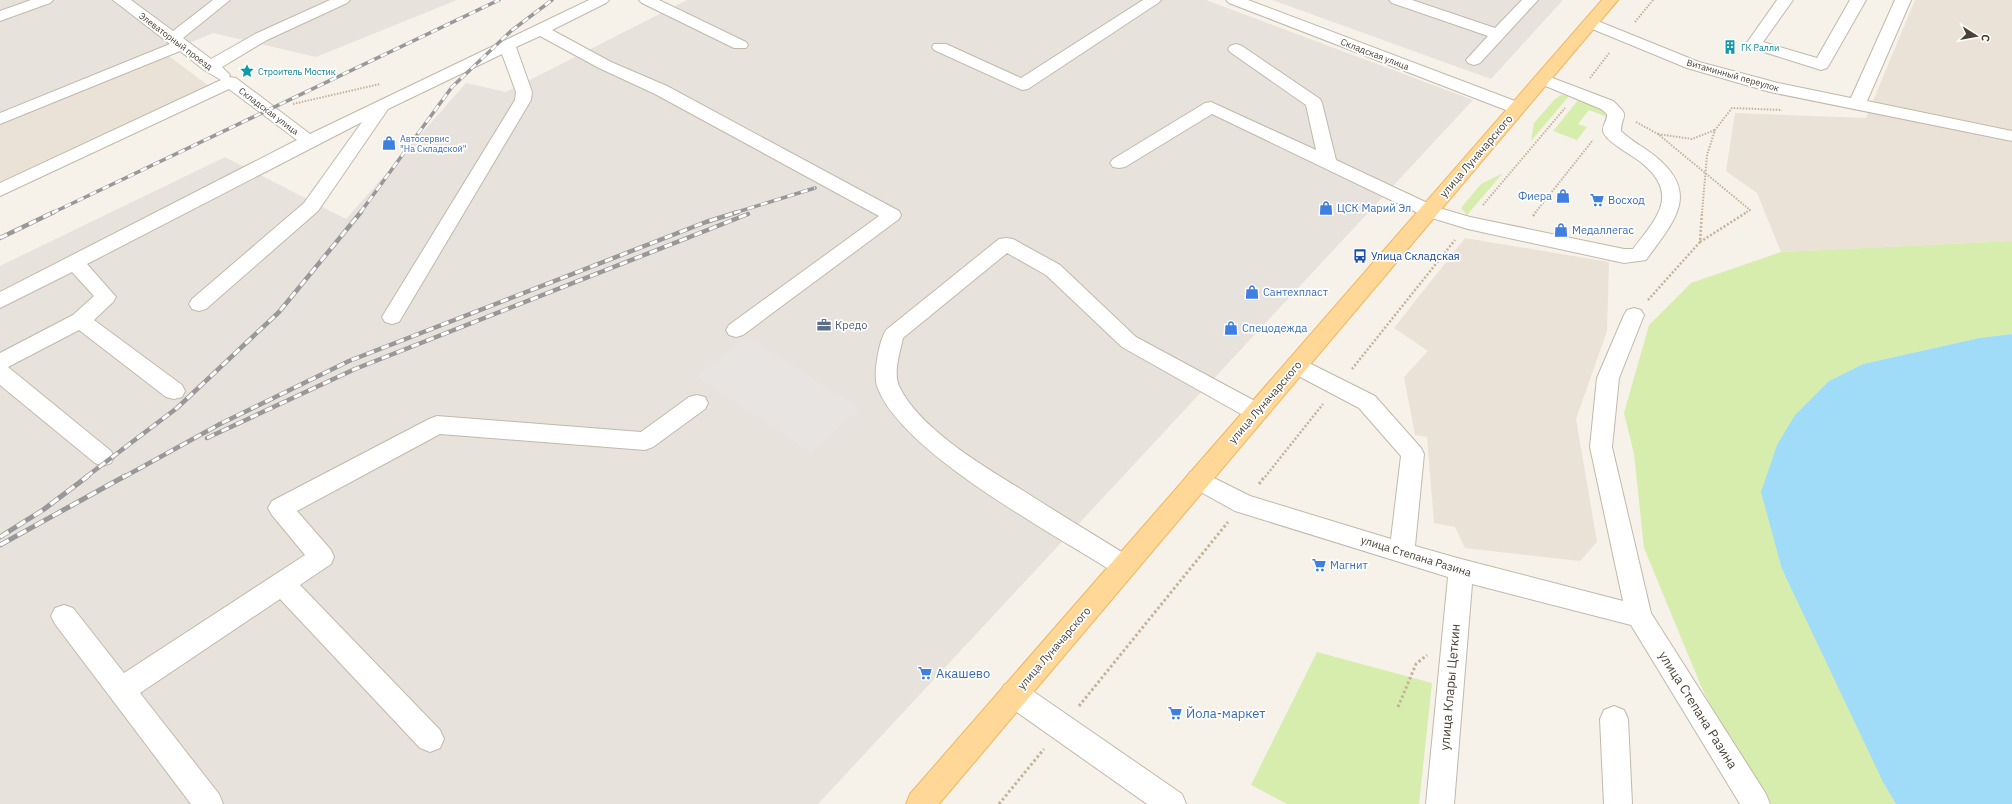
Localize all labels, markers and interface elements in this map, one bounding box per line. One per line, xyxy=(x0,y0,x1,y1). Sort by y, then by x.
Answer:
street label: Элеваторный проезд xyxy=(137,10,215,73)
north arrow xyxy=(1956,16,1996,56)
text: С xyxy=(1978,33,1993,43)
street label: Складская улица xyxy=(1339,36,1411,72)
building icon: ГК Ралли xyxy=(1722,39,1738,55)
place label: ГК Ралли xyxy=(1741,42,1779,53)
street label: Витаминный переулок xyxy=(1685,57,1781,94)
place icon: Строитель Мостик xyxy=(239,63,255,79)
place label: Строитель Мостик xyxy=(258,66,336,77)
street label: Складская улица xyxy=(237,85,301,137)
street label: улица Луначарского xyxy=(1436,112,1516,200)
place label: Автосервис "На Складской" xyxy=(400,133,467,154)
shop icon: Автосервис "На Складской" xyxy=(381,135,397,151)
shop icon: Фиера xyxy=(1555,188,1571,204)
place label: Фиера xyxy=(1518,189,1552,203)
supermarket icon: Восход xyxy=(1589,192,1605,208)
place label: Восход xyxy=(1608,193,1645,207)
shop icon: ЦСК Марий Эл xyxy=(1318,200,1334,216)
place label: ЦСК Марий Эл xyxy=(1337,201,1411,215)
shop icon: Медаллегас xyxy=(1553,222,1569,238)
place label: Медаллегас xyxy=(1572,223,1634,237)
bus stop icon: Улица Складская xyxy=(1352,248,1368,264)
place label: Улица Складская xyxy=(1371,249,1460,263)
shop icon: Сантехпласт xyxy=(1244,284,1260,300)
place label: Сантехпласт xyxy=(1263,285,1328,299)
office icon: Кредо xyxy=(816,317,832,333)
place label: Кредо xyxy=(835,318,867,332)
shop icon: Спецодежда xyxy=(1223,320,1239,336)
place label: Спецодежда xyxy=(1242,321,1308,335)
street label: улица Луначарского xyxy=(1225,358,1305,446)
street label: улица Степана Разина xyxy=(1359,533,1473,580)
supermarket icon: Магнит xyxy=(1311,557,1327,573)
place label: Магнит xyxy=(1330,558,1368,572)
street label: улица Луначарского xyxy=(1014,604,1094,692)
street label: улица Клары Цеткин xyxy=(1436,623,1464,751)
street label: улица Степана Разина xyxy=(1655,648,1741,772)
supermarket icon: Акашево xyxy=(917,665,933,681)
place label: Акашево xyxy=(936,665,990,682)
supermarket icon: Йола-маркет xyxy=(1167,705,1183,721)
place label: Йола-маркет xyxy=(1186,705,1265,722)

